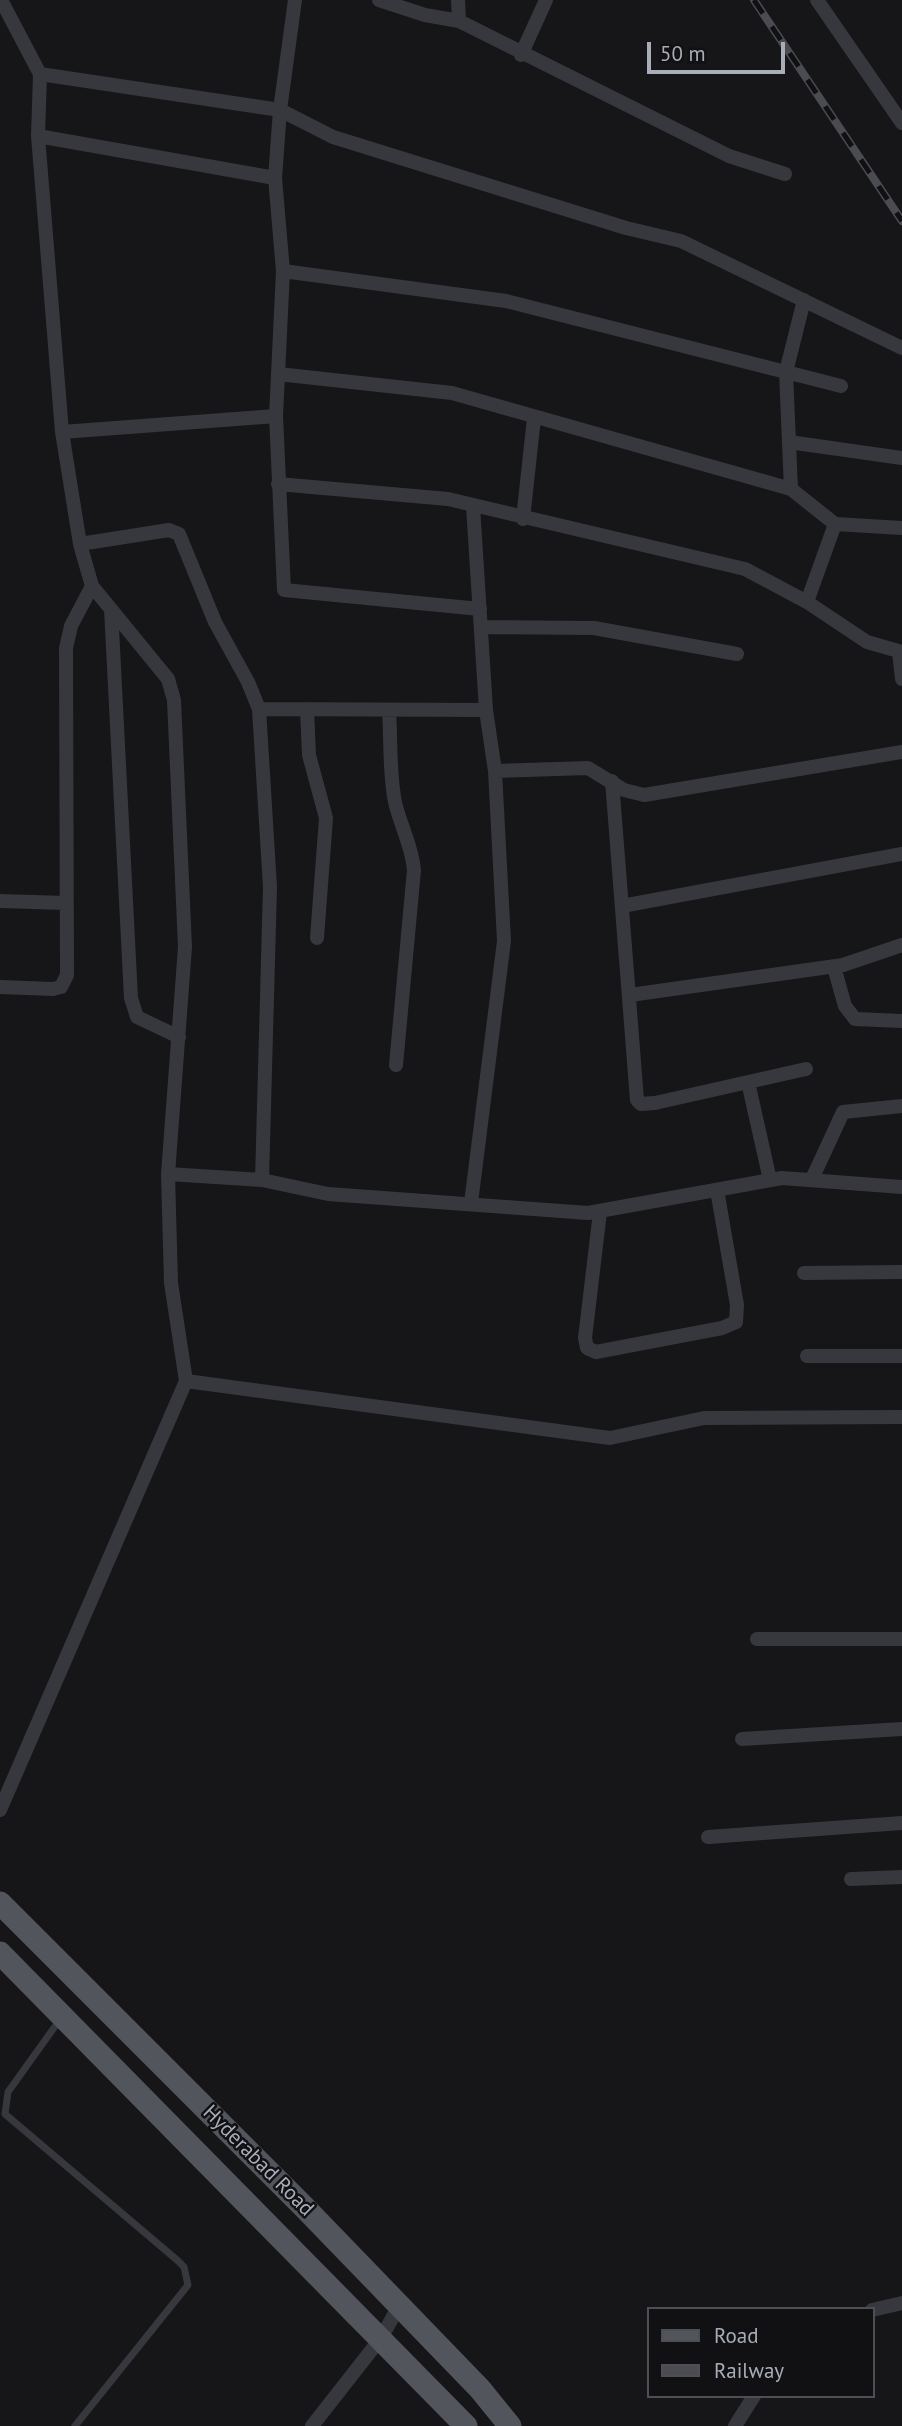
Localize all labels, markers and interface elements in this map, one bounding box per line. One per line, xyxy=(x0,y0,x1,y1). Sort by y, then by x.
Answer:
scale bar xyxy=(650,28,788,72)
text: 50 m xyxy=(660,40,706,67)
street label: Hyderabad Road xyxy=(197,2100,319,2222)
legend xyxy=(646,2307,874,2398)
text: Road xyxy=(714,2322,758,2349)
text: Railway xyxy=(714,2357,784,2384)

